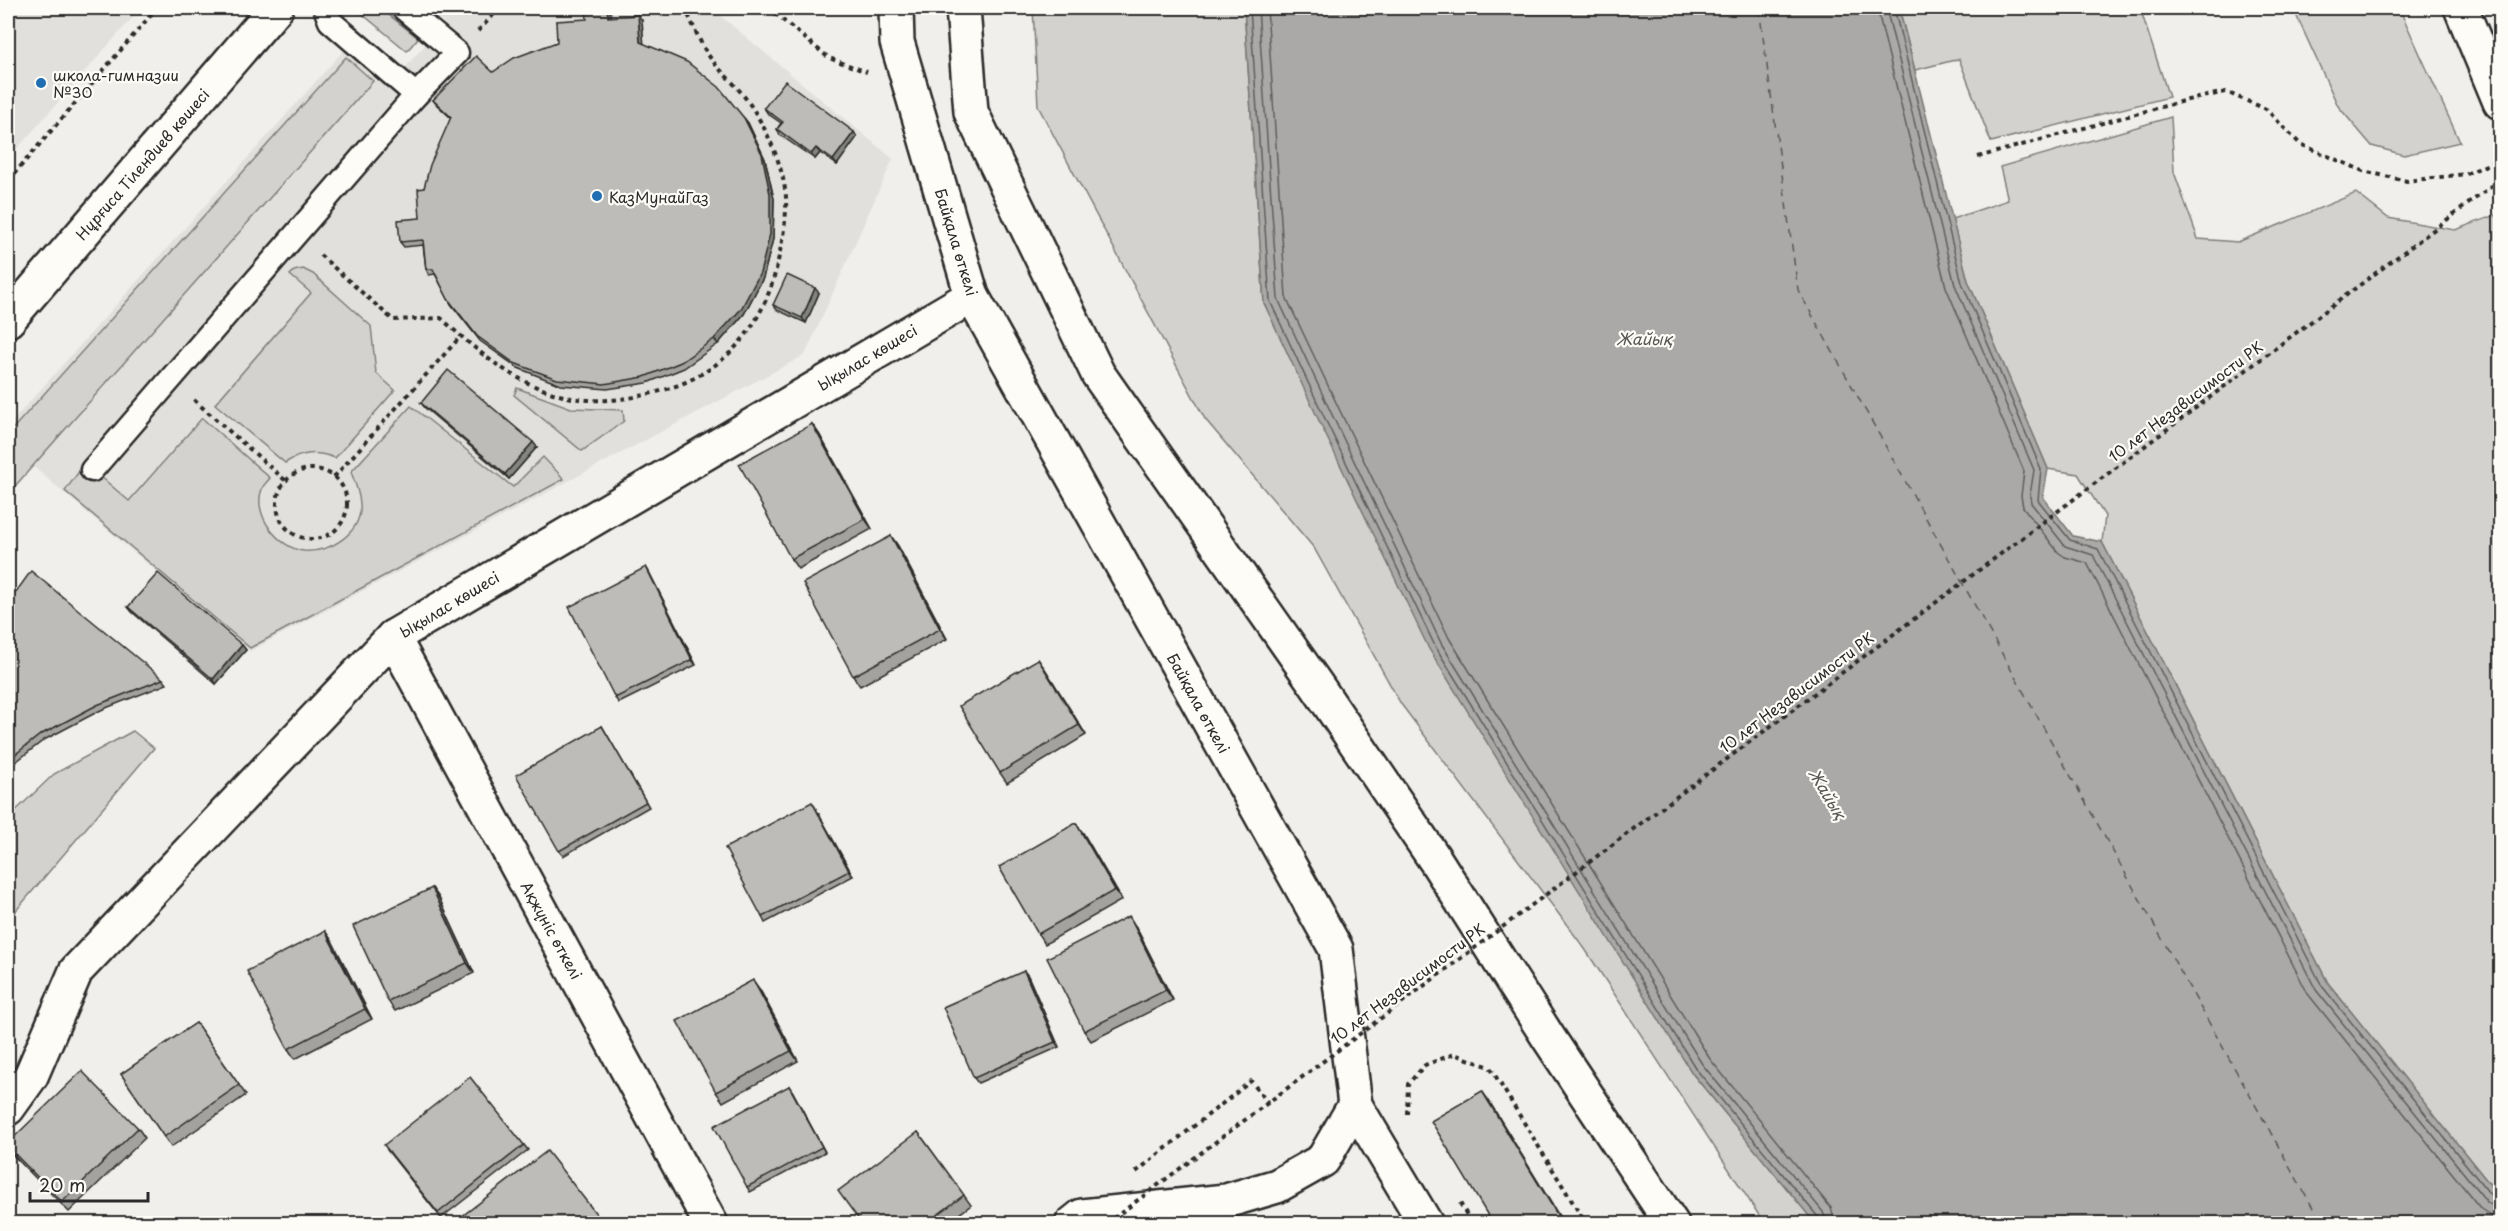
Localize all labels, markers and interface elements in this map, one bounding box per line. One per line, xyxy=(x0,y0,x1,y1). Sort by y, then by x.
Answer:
place label: школа-гимназии №30 xyxy=(53,63,179,103)
marker: школа-гимназии №30 xyxy=(34,76,48,90)
street label: Нұрғиса Тілендиев көшесі xyxy=(70,83,214,245)
place label: КазМунайГаз xyxy=(609,185,709,208)
street label: Байқала өткелі xyxy=(930,185,984,299)
marker: КазМунайГаз xyxy=(590,189,604,203)
street label: Ықылас көшесі xyxy=(813,318,921,396)
water label: Жайық xyxy=(1616,326,1674,350)
street label: 10 лет Независимости РК xyxy=(2103,335,2267,467)
street label: Ықылас көшесі xyxy=(395,565,503,643)
street label: 10 лет Независимости РК xyxy=(1714,626,1878,758)
street label: Байқала өткелі xyxy=(1162,649,1236,757)
water label: Жайық xyxy=(1803,763,1854,825)
street label: Ақжүніс өткелі xyxy=(516,877,588,983)
street label: 10 лет Независимости РК xyxy=(1325,917,1489,1049)
scale bar xyxy=(30,1165,148,1203)
text: 20 m xyxy=(39,1171,85,1198)

